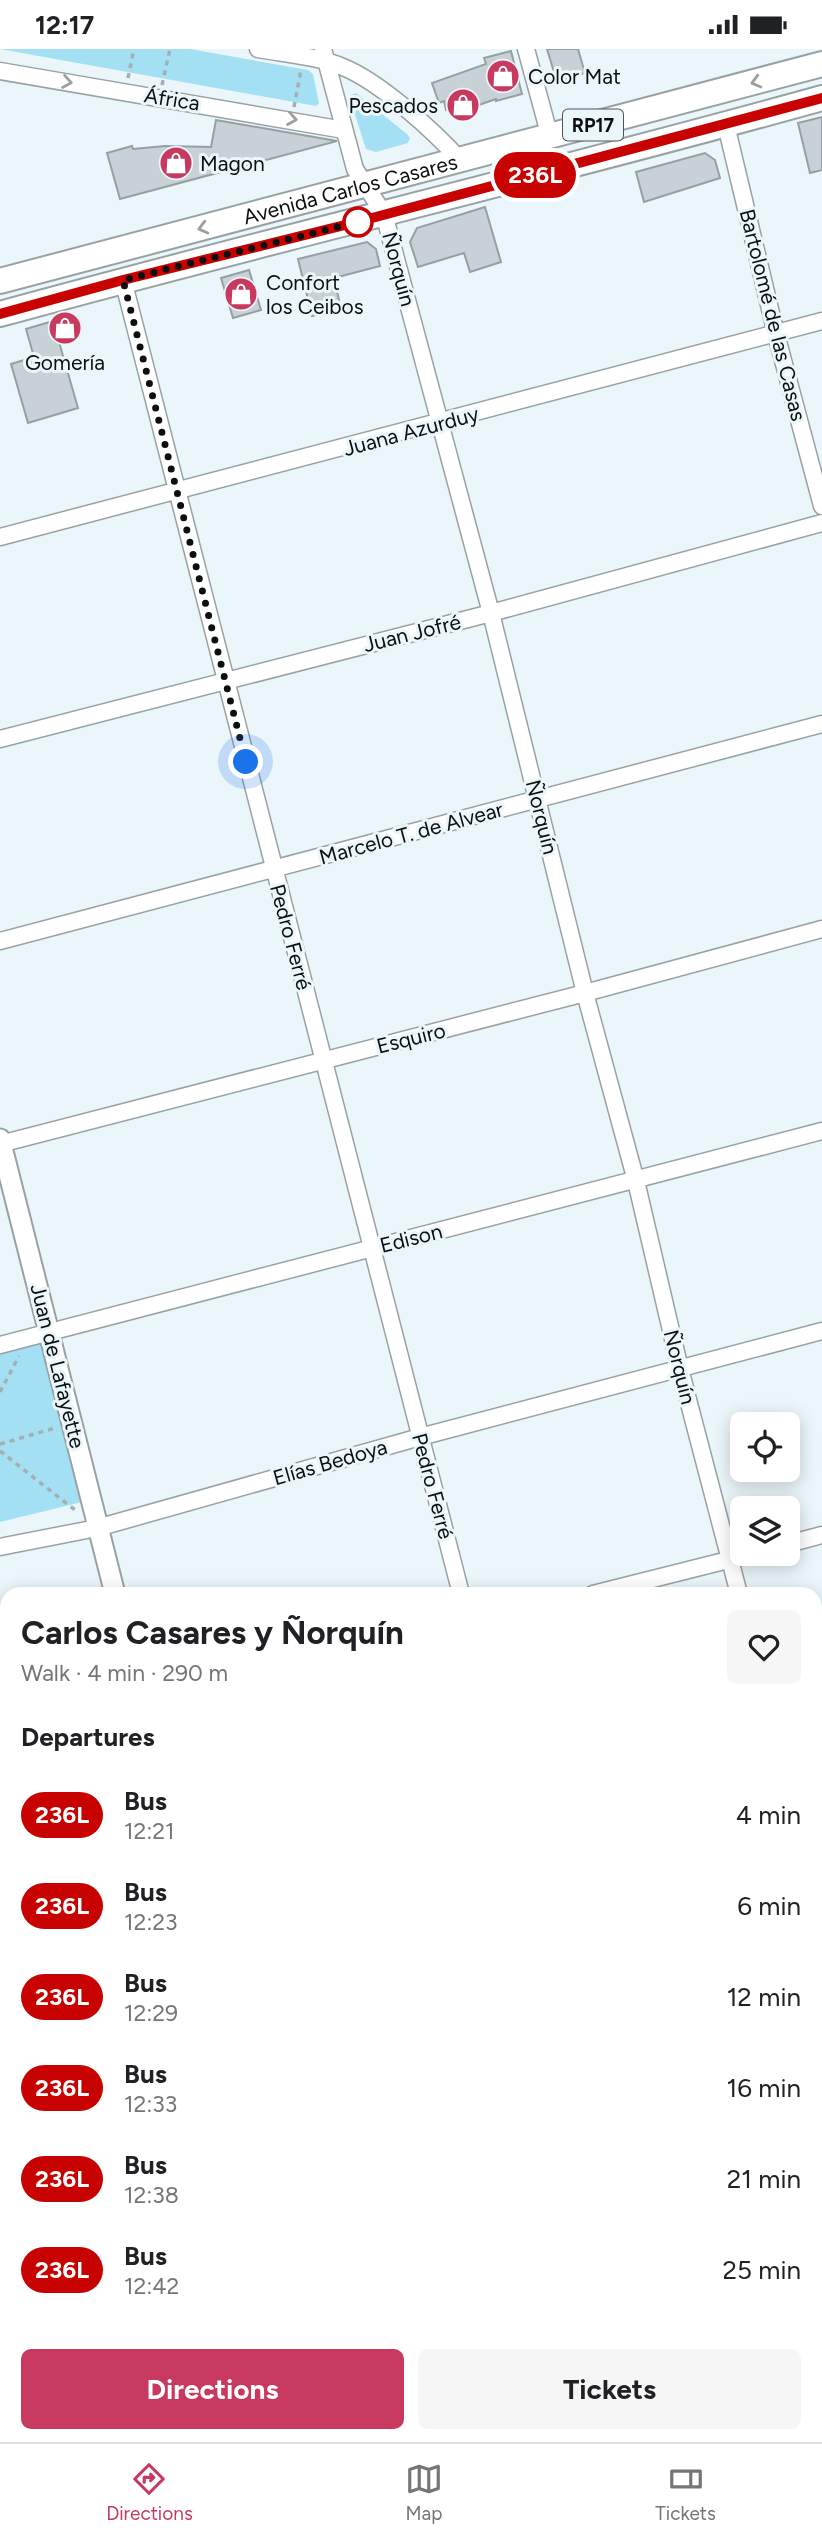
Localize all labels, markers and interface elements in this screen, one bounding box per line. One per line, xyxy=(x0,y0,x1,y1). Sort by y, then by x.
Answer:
text: 12:17 xyxy=(35,9,94,41)
shop icon: Color Mat xyxy=(484,57,522,95)
place label: Color Mat xyxy=(528,64,621,89)
one-way arrow xyxy=(61,74,73,89)
one-way arrow xyxy=(750,74,762,88)
street label: África xyxy=(142,82,202,116)
shop icon: Pescados xyxy=(444,86,482,124)
place label: Pescados xyxy=(348,93,438,118)
road number: RP17 xyxy=(563,109,623,141)
one-way arrow xyxy=(286,111,298,126)
shop icon: Magon xyxy=(157,144,195,182)
street label: Avenida Carlos Casares xyxy=(240,148,460,229)
place label: Magon xyxy=(200,151,265,176)
line badge: 236L xyxy=(486,152,584,198)
text: 236L xyxy=(508,160,562,189)
street label: Bartolomé de las Casas xyxy=(735,206,811,424)
unlabelled marker xyxy=(343,207,373,237)
one-way arrow xyxy=(197,220,209,234)
street label: Ñorquín xyxy=(377,229,421,309)
place label: Confort los Ceibos xyxy=(266,270,364,319)
shop icon: Confort los Ceibos xyxy=(222,275,260,313)
shop icon: Gomería xyxy=(46,309,84,347)
place label: Gomería xyxy=(25,350,105,375)
street label: Juana Azurduy xyxy=(340,401,482,461)
street label: Juan Jofré xyxy=(361,609,463,657)
your location xyxy=(228,744,263,779)
street label: Ñorquín xyxy=(521,777,563,857)
street label: Marcelo T. de Alvear xyxy=(316,796,506,870)
street label: Pedro Ferré xyxy=(265,881,317,993)
street label: Esquiro xyxy=(374,1017,448,1059)
street label: Edison xyxy=(377,1218,445,1258)
street label: Juan de Lafayette xyxy=(25,1281,91,1451)
street label: Ñorquín xyxy=(659,1327,701,1407)
map controls xyxy=(730,1412,800,1566)
button: locate xyxy=(730,1412,800,1482)
street label: Pedro Ferré xyxy=(407,1430,459,1542)
street label: Elías Bedoya xyxy=(270,1434,390,1490)
button: layers xyxy=(730,1496,800,1566)
button: heart xyxy=(727,1610,801,1684)
text: Carlos Casares y Ñorquín xyxy=(21,1613,404,1652)
text: Walk · 4 min · 290 m xyxy=(21,1659,228,1687)
text: Departures xyxy=(21,1721,155,1753)
text: Bus xyxy=(124,1785,167,1817)
text: 4 min xyxy=(736,1799,801,1831)
text: 236L xyxy=(35,1800,89,1829)
text: 12:21 xyxy=(124,1817,175,1845)
text: Bus xyxy=(124,1876,167,1908)
text: 6 min xyxy=(737,1890,801,1922)
text: 236L xyxy=(35,1891,89,1920)
text: 12:23 xyxy=(124,1908,178,1936)
text: Bus xyxy=(124,1967,167,1999)
text: 12 min xyxy=(727,1981,801,2013)
text: 236L xyxy=(35,1982,89,2011)
text: 12:29 xyxy=(124,1999,178,2027)
text: Bus xyxy=(124,2058,167,2090)
text: 16 min xyxy=(726,2072,801,2104)
text: 236L xyxy=(35,2073,89,2102)
text: 12:33 xyxy=(124,2090,177,2118)
text: Bus xyxy=(124,2149,167,2181)
text: 21 min xyxy=(727,2163,801,2195)
text: 236L xyxy=(35,2164,89,2193)
text: 12:38 xyxy=(124,2181,179,2209)
text: Bus xyxy=(124,2240,167,2272)
text: 25 min xyxy=(722,2254,801,2286)
text: 236L xyxy=(35,2255,89,2284)
text: 12:42 xyxy=(124,2272,179,2300)
button: Directions xyxy=(21,2349,404,2429)
button: Tickets xyxy=(418,2349,801,2429)
tab: Directions xyxy=(106,2460,193,2525)
tab: Map xyxy=(405,2460,443,2525)
tab: Tickets xyxy=(655,2460,716,2525)

